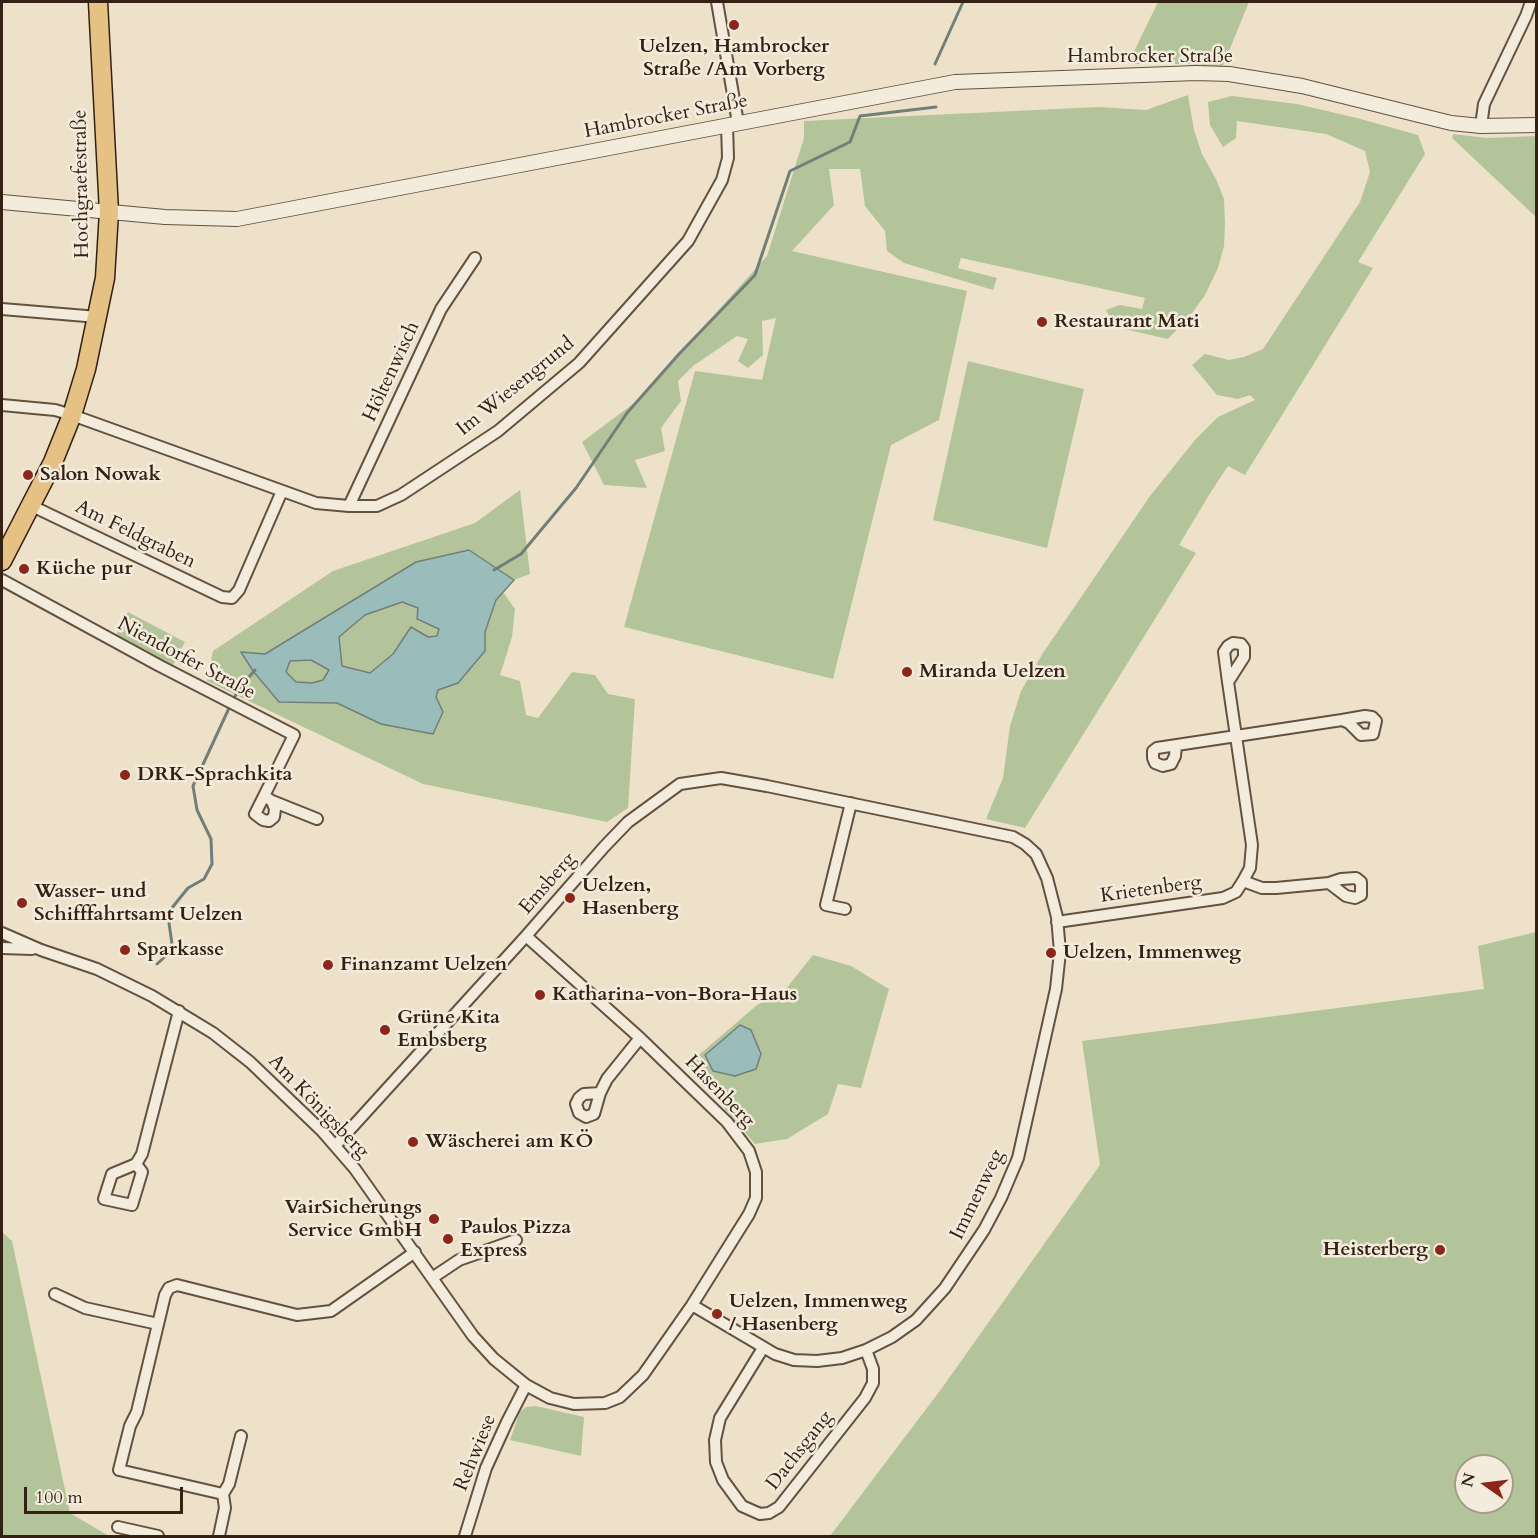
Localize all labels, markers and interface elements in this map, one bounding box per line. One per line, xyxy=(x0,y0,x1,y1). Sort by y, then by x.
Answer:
marker: Uelzen, Hambrocker Straße /Am Vorberg xyxy=(727,18,741,32)
place label: Uelzen, Hambrocker Straße /Am Vorberg xyxy=(639,35,829,82)
street label: Hambrocker Straße xyxy=(1067,45,1233,69)
street label: Hambrocker Straße xyxy=(582,89,750,145)
street label: Hochgraefestraße xyxy=(69,109,95,259)
place label: Restaurant Mati xyxy=(1054,310,1200,334)
marker: Restaurant Mati xyxy=(1035,315,1049,329)
street label: Höltenwisch xyxy=(358,318,426,426)
street label: Im Wiesengrund xyxy=(452,332,580,442)
place label: Salon Nowak xyxy=(40,463,161,487)
marker: Salon Nowak xyxy=(21,468,35,482)
street label: Am Feldgraben xyxy=(71,495,199,575)
place label: Küche pur xyxy=(36,557,132,581)
marker: Küche pur xyxy=(17,562,31,576)
street label: Niendorfer Straße xyxy=(113,612,259,706)
place label: Miranda Uelzen xyxy=(919,660,1066,684)
marker: Miranda Uelzen xyxy=(900,665,914,679)
place label: DRK-Sprachkita xyxy=(137,763,292,787)
marker: DRK-Sprachkita xyxy=(118,768,132,782)
street label: Emsberg xyxy=(515,848,581,920)
street label: Krietenberg xyxy=(1099,871,1203,909)
place label: Uelzen, Hasenberg xyxy=(582,874,678,921)
place label: Wasser- und Schifffahrtsamt Uelzen xyxy=(34,880,243,927)
marker: Uelzen, Hasenberg xyxy=(563,891,577,905)
marker: Wasser- und Schifffahrtsamt Uelzen xyxy=(15,896,29,910)
place label: Sparkasse xyxy=(137,938,224,962)
place label: Uelzen, Immenweg xyxy=(1063,941,1241,965)
marker: Sparkasse xyxy=(118,943,132,957)
marker: Uelzen, Immenweg xyxy=(1044,946,1058,960)
place label: Finanzamt Uelzen xyxy=(340,953,507,977)
marker: Finanzamt Uelzen xyxy=(321,958,335,972)
place label: Katharina-von-Bora-Haus xyxy=(552,983,797,1007)
marker: Katharina-von-Bora-Haus xyxy=(533,988,547,1002)
place label: Grüne Kita Embsberg xyxy=(397,1006,500,1053)
marker: Grüne Kita Embsberg xyxy=(378,1023,392,1037)
street label: Am Königsberg xyxy=(262,1050,374,1164)
street label: Hasenberg xyxy=(679,1051,759,1133)
place label: Wäscherei am KÖ xyxy=(425,1130,593,1154)
marker: Wäscherei am KÖ xyxy=(406,1135,420,1149)
street label: Immenweg xyxy=(946,1146,1010,1244)
place label: VairSicherungs Service GmbH xyxy=(284,1196,422,1243)
marker: VairSicherungs Service GmbH xyxy=(427,1212,441,1226)
place label: Paulos Pizza Express xyxy=(460,1216,571,1263)
marker: Paulos Pizza Express xyxy=(441,1232,455,1246)
place label: Heisterberg xyxy=(1323,1238,1428,1262)
marker: Heisterberg xyxy=(1433,1243,1447,1257)
place label: Uelzen, Immenweg / Hasenberg xyxy=(729,1290,907,1337)
marker: Uelzen, Immenweg / Hasenberg xyxy=(710,1307,724,1321)
street label: Dachsgang xyxy=(762,1407,838,1495)
street label: Rehwiese xyxy=(450,1411,502,1495)
north arrow xyxy=(1454,1454,1514,1514)
text: N xyxy=(1456,1471,1481,1490)
scale bar xyxy=(27,1475,186,1513)
text: 100 m xyxy=(35,1485,83,1510)

